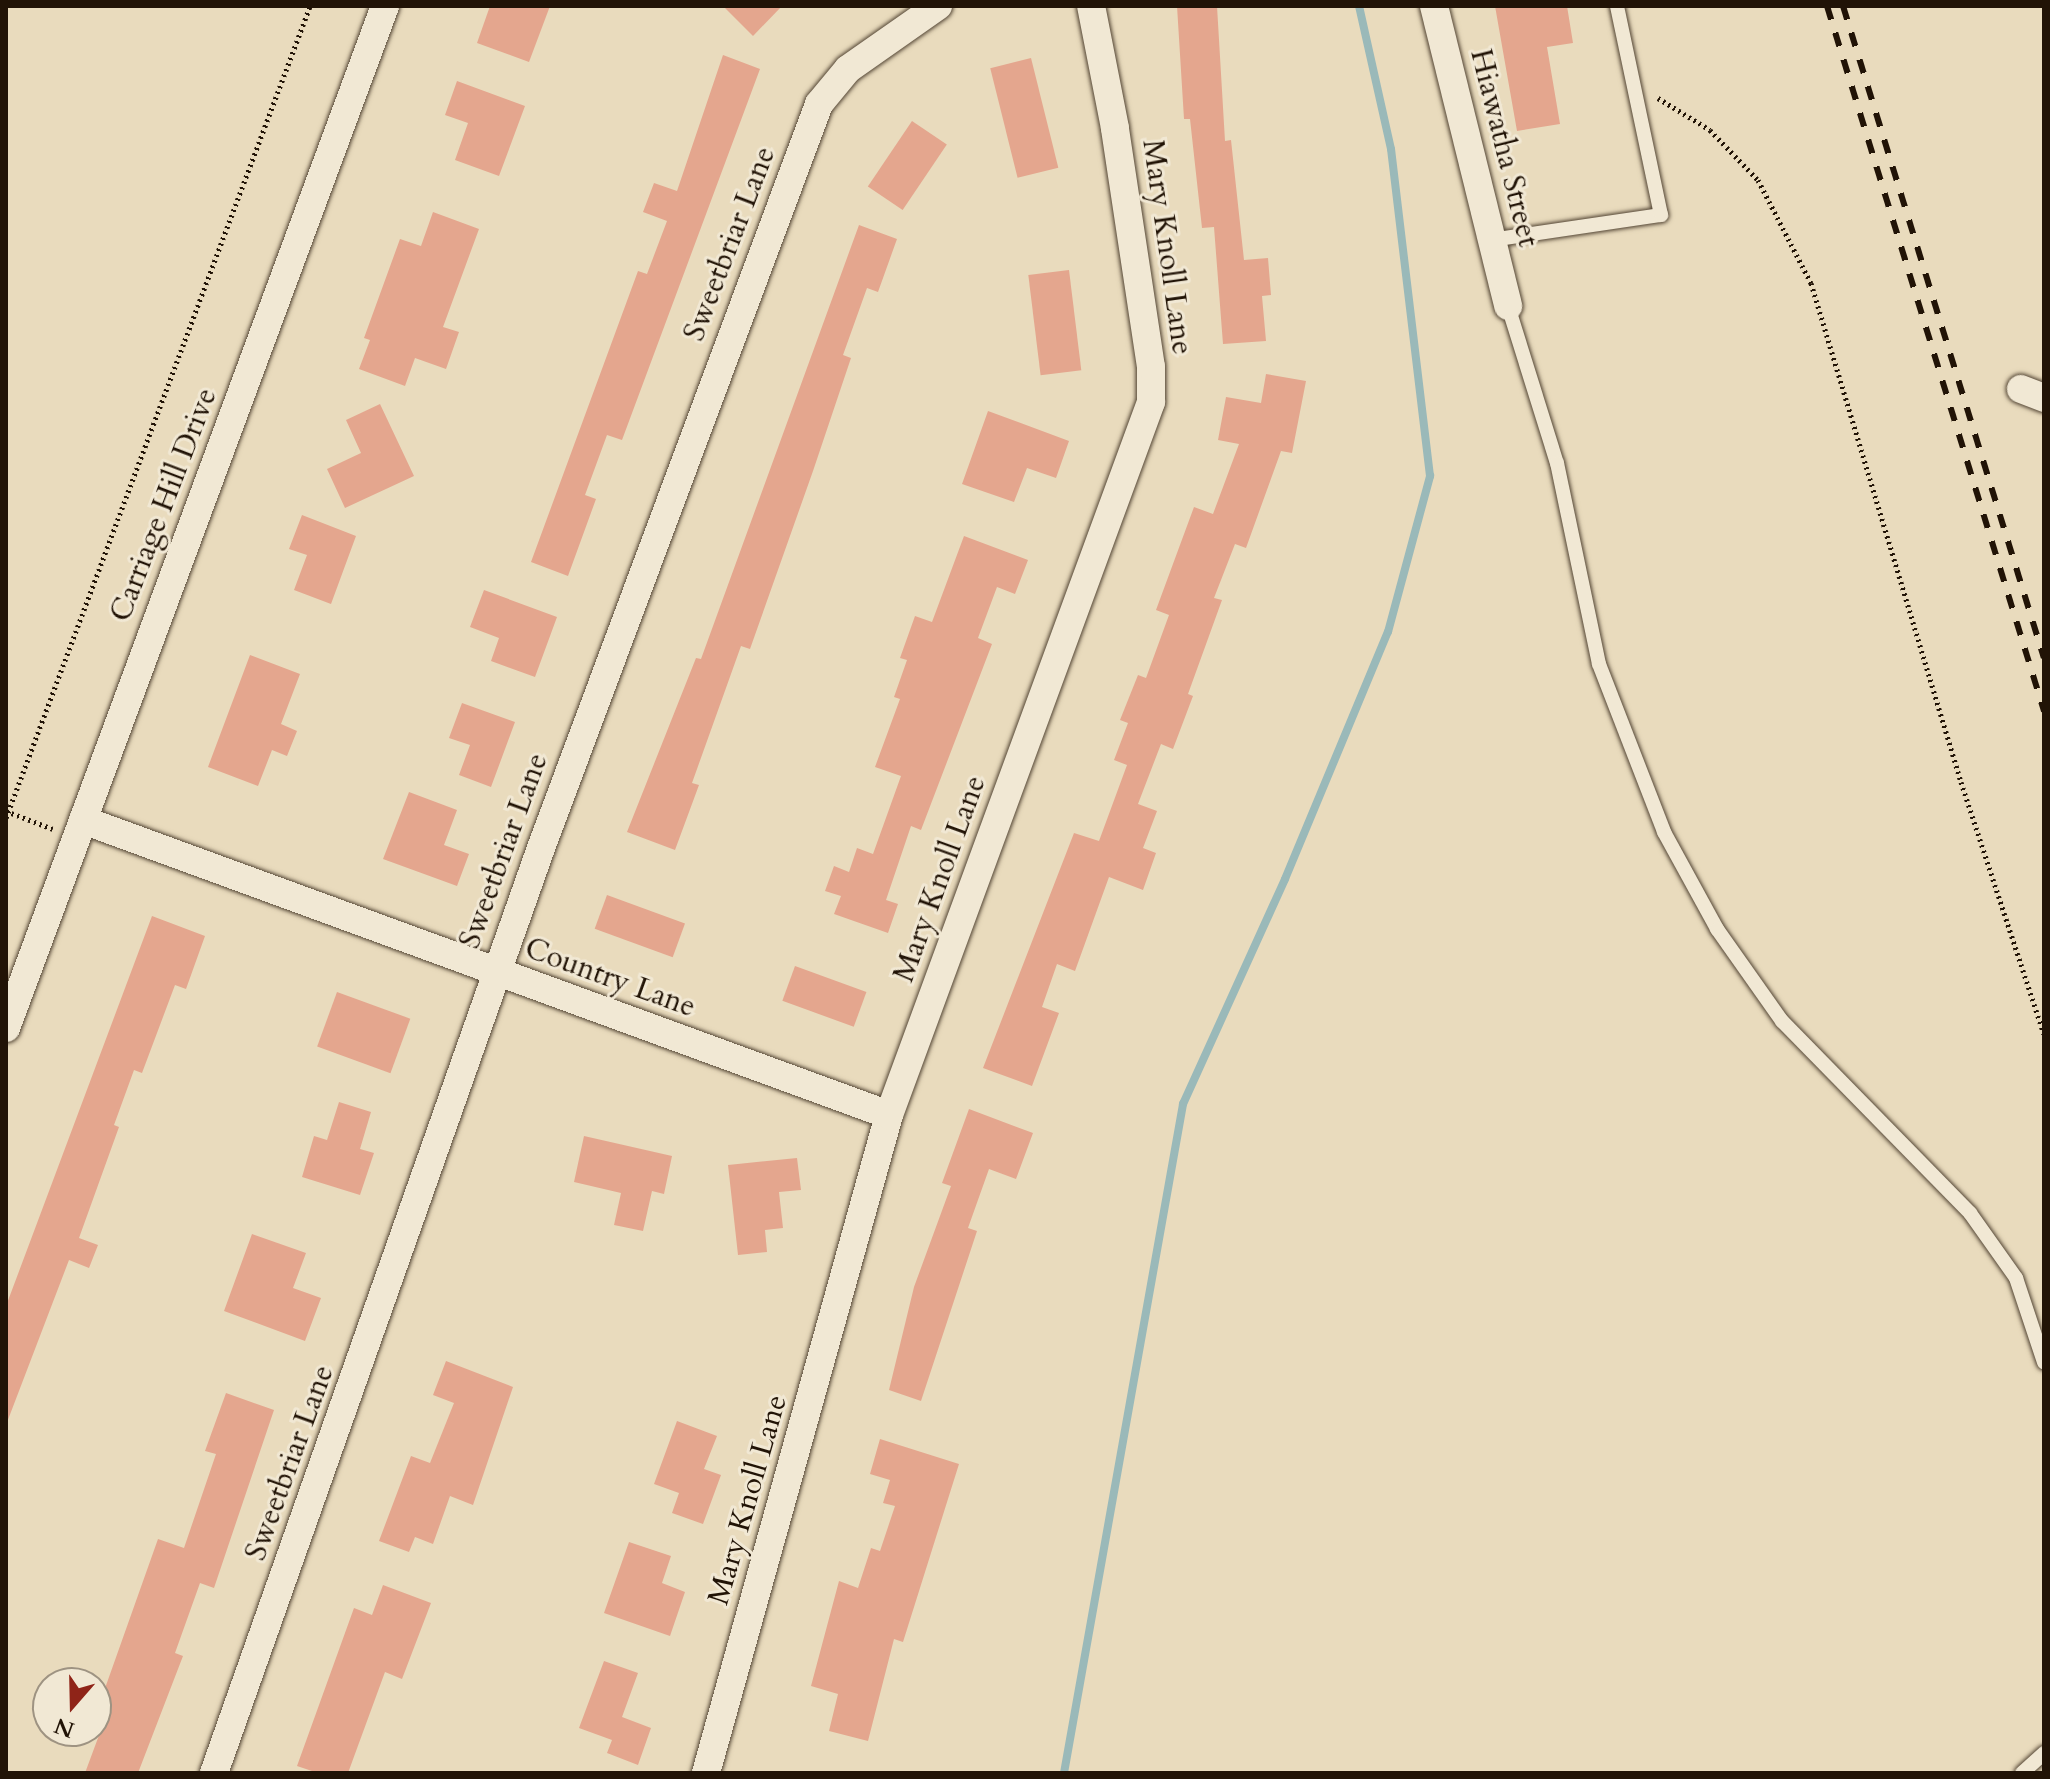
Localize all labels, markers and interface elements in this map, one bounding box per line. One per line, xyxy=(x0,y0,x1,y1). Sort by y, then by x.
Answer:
street label: Hiawatha Street xyxy=(1462,45,1546,251)
street label: Mary Knoll Lane xyxy=(1134,137,1200,357)
street label: Sweetbriar Lane xyxy=(676,142,784,346)
street label: Carriage Hill Drive xyxy=(103,383,225,627)
street label: Sweetbriar Lane xyxy=(452,749,556,953)
street label: Mary Knoll Lane xyxy=(886,771,994,987)
street label: Country Lane xyxy=(520,931,700,1025)
street label: Sweetbriar Lane xyxy=(238,1361,342,1565)
street label: Mary Knoll Lane xyxy=(701,1391,795,1609)
north arrow xyxy=(32,1667,112,1747)
text: N xyxy=(50,1710,79,1745)

